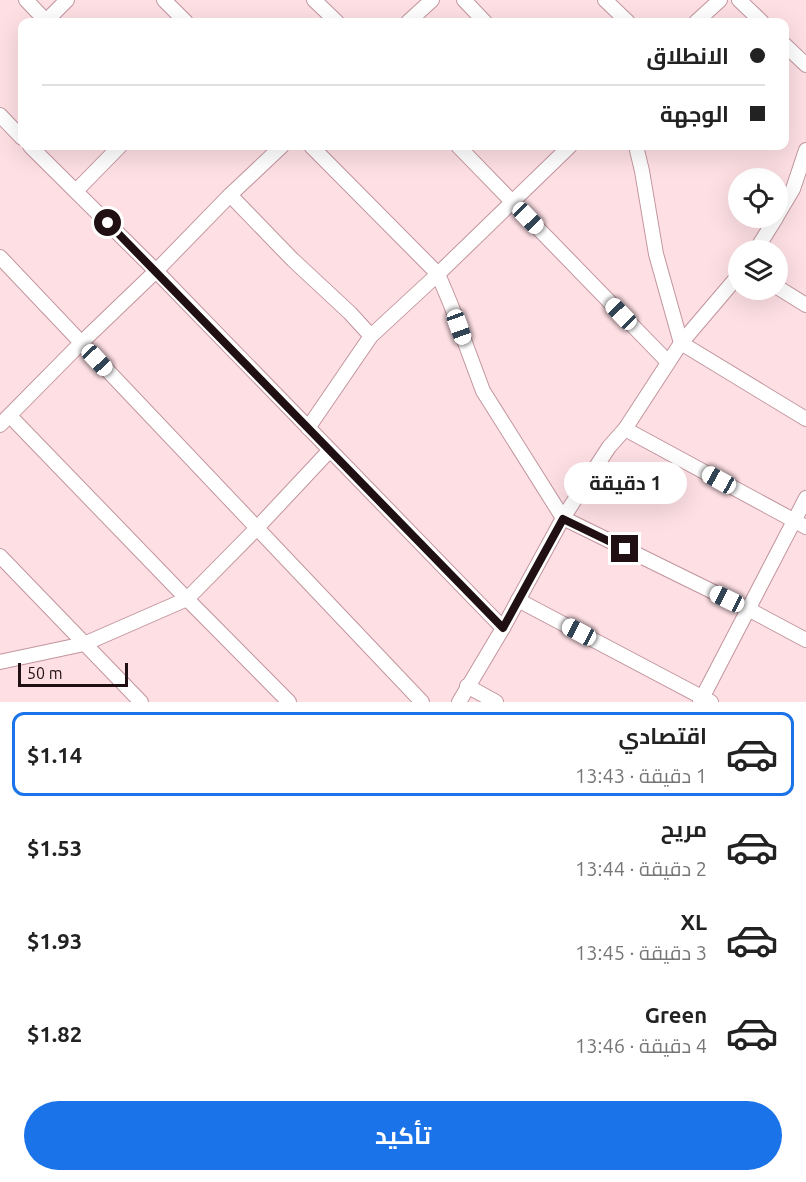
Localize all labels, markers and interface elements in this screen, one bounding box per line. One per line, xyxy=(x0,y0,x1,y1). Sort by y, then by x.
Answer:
text: الانطلاق xyxy=(646,43,729,68)
text: الوجهة xyxy=(660,101,729,126)
map controls xyxy=(728,168,788,300)
button: locate xyxy=(728,168,788,228)
car xyxy=(509,199,547,237)
route start xyxy=(94,209,121,236)
button: layers xyxy=(728,240,788,300)
car xyxy=(602,295,640,333)
car xyxy=(444,307,474,347)
car xyxy=(78,341,116,379)
callout: 1 دقيقة xyxy=(564,462,686,504)
car xyxy=(699,463,739,497)
text: 1 دقيقة xyxy=(589,471,662,494)
route end xyxy=(611,535,638,562)
car xyxy=(707,583,747,615)
car xyxy=(559,616,599,648)
scale bar xyxy=(18,660,128,688)
text: 50 m xyxy=(27,664,63,682)
text: اقتصادي xyxy=(618,723,707,748)
icon: car xyxy=(725,727,779,781)
text: $1.14 xyxy=(27,742,82,767)
text: 1 دقيقة · 13:43 xyxy=(575,764,707,787)
text: مريح xyxy=(661,816,707,841)
icon: car xyxy=(725,820,779,874)
text: $1.53 xyxy=(27,835,82,860)
text: 2 دقيقة · 13:44 xyxy=(575,857,707,880)
text: XL xyxy=(680,909,707,934)
icon: car xyxy=(725,913,779,967)
text: $1.93 xyxy=(27,928,82,953)
text: 3 دقيقة · 13:45 xyxy=(575,941,707,964)
text: Green xyxy=(645,1002,707,1027)
icon: car xyxy=(725,1006,779,1060)
text: $1.82 xyxy=(27,1021,82,1046)
text: 4 دقيقة · 13:46 xyxy=(575,1034,707,1057)
button: تأكيد xyxy=(24,1101,782,1170)

